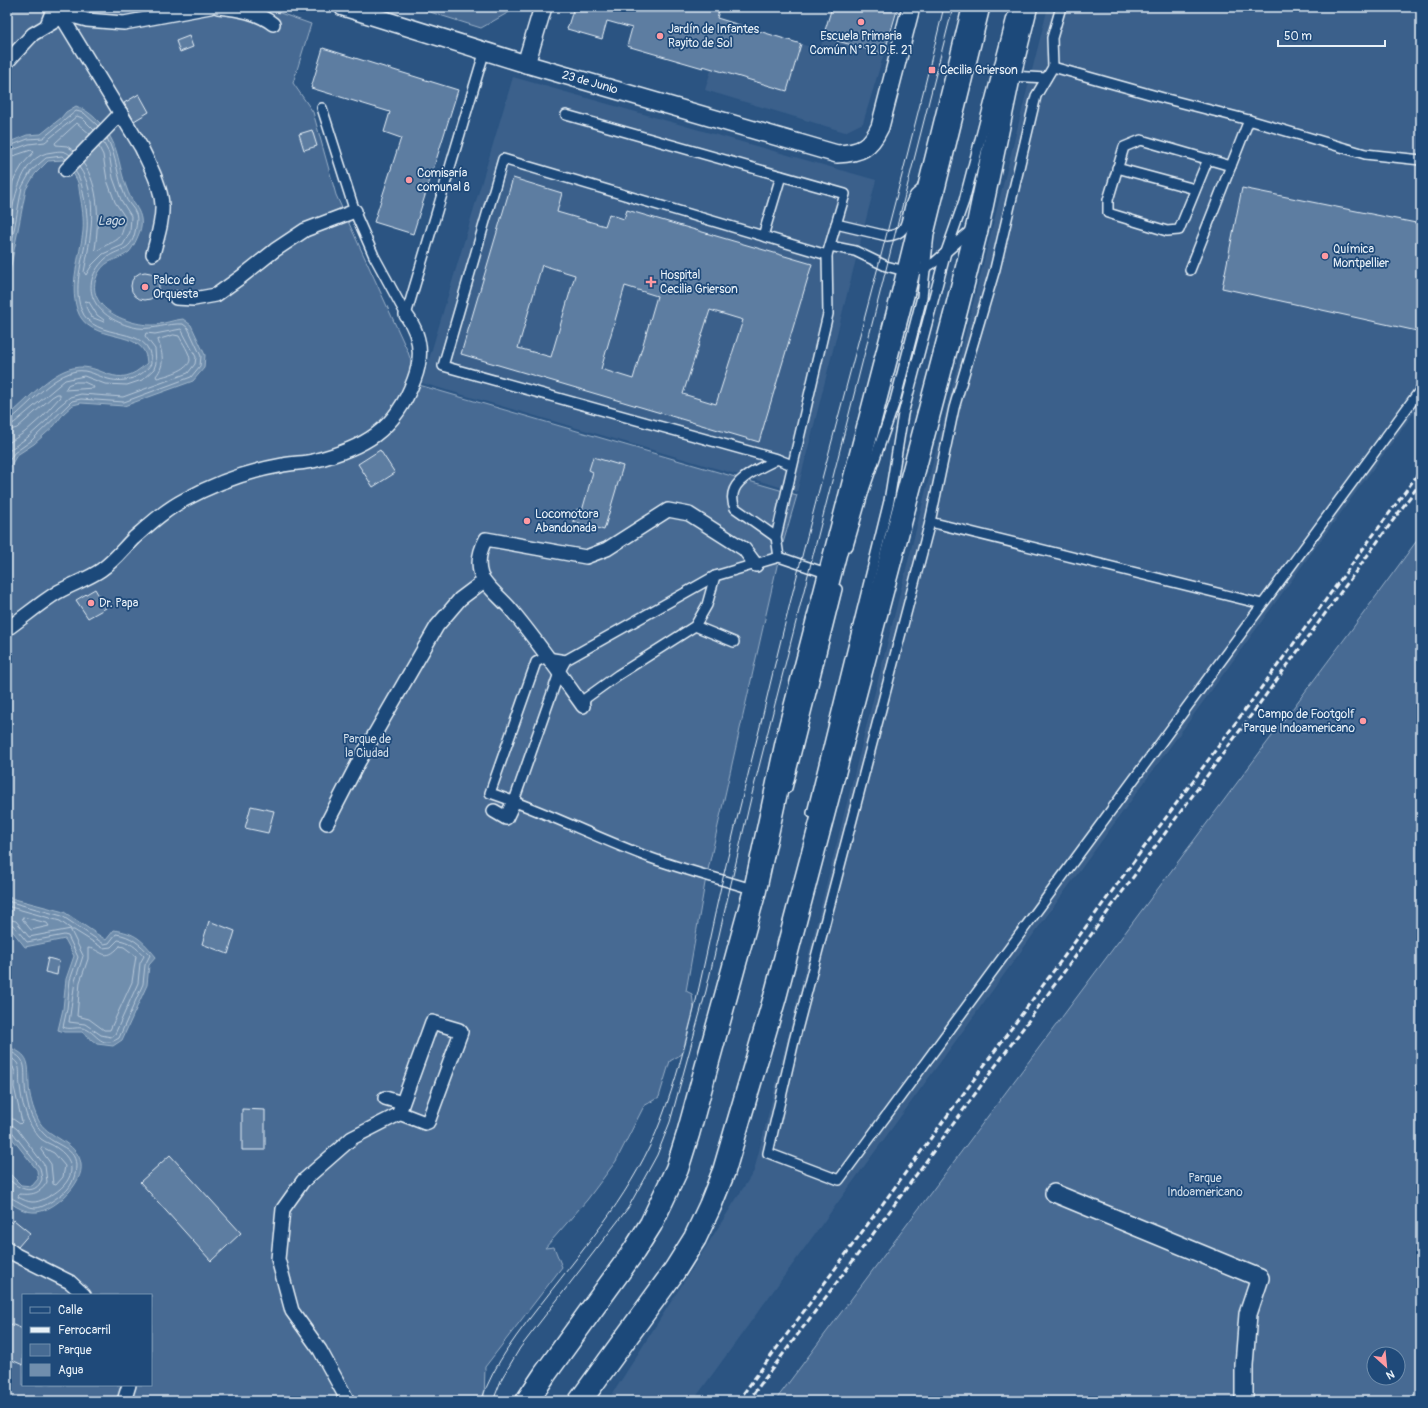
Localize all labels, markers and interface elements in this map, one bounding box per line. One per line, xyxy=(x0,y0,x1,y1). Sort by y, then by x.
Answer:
marker: Escuela Primaria Común N° 12 D.E. 21 xyxy=(856,17,866,27)
place label: Jardín de Infantes Rayito de Sol xyxy=(668,22,760,51)
scale bar xyxy=(1278,22,1385,48)
place label: Escuela Primaria Común N° 12 D.E. 21 xyxy=(810,29,912,58)
text: 50 m xyxy=(1284,29,1312,44)
marker: Jardín de Infantes Rayito de Sol xyxy=(655,31,665,41)
place label: Cecilia Grierson xyxy=(940,63,1018,78)
marker: Cecilia Grierson xyxy=(927,65,937,75)
street label: 23 de Junio xyxy=(560,67,620,98)
place label: Comisaría comunal 8 xyxy=(417,166,470,195)
marker: Comisaría comunal 8 xyxy=(404,175,414,185)
water label: Lago xyxy=(98,213,125,229)
place label: Química Montpellier xyxy=(1333,242,1390,271)
marker: Química Montpellier xyxy=(1320,251,1330,261)
place label: Hospital Cecilia Grierson xyxy=(660,268,738,297)
place label: Palco de Orquesta xyxy=(153,273,199,302)
marker: Hospital Cecilia Grierson xyxy=(645,276,657,288)
marker: Palco de Orquesta xyxy=(140,282,150,292)
place label: Locomotora Abandonada xyxy=(535,507,599,536)
marker: Locomotora Abandonada xyxy=(522,516,532,526)
place label: Dr. Papa xyxy=(99,596,139,611)
marker: Dr. Papa xyxy=(86,598,96,608)
place label: Campo de Footgolf Parque Indoamericano xyxy=(1243,707,1356,736)
marker: Campo de Footgolf Parque Indoamericano xyxy=(1358,716,1368,726)
park label: Parque de la Ciudad xyxy=(343,732,391,761)
park label: Parque Indoamericano xyxy=(1167,1171,1243,1200)
legend xyxy=(22,1294,152,1386)
text: Calle xyxy=(58,1303,83,1318)
text: Ferrocarril xyxy=(58,1323,111,1338)
text: Parque xyxy=(58,1343,92,1358)
north arrow xyxy=(1366,1346,1406,1386)
text: Agua xyxy=(58,1363,84,1378)
text: N xyxy=(1384,1367,1397,1382)

